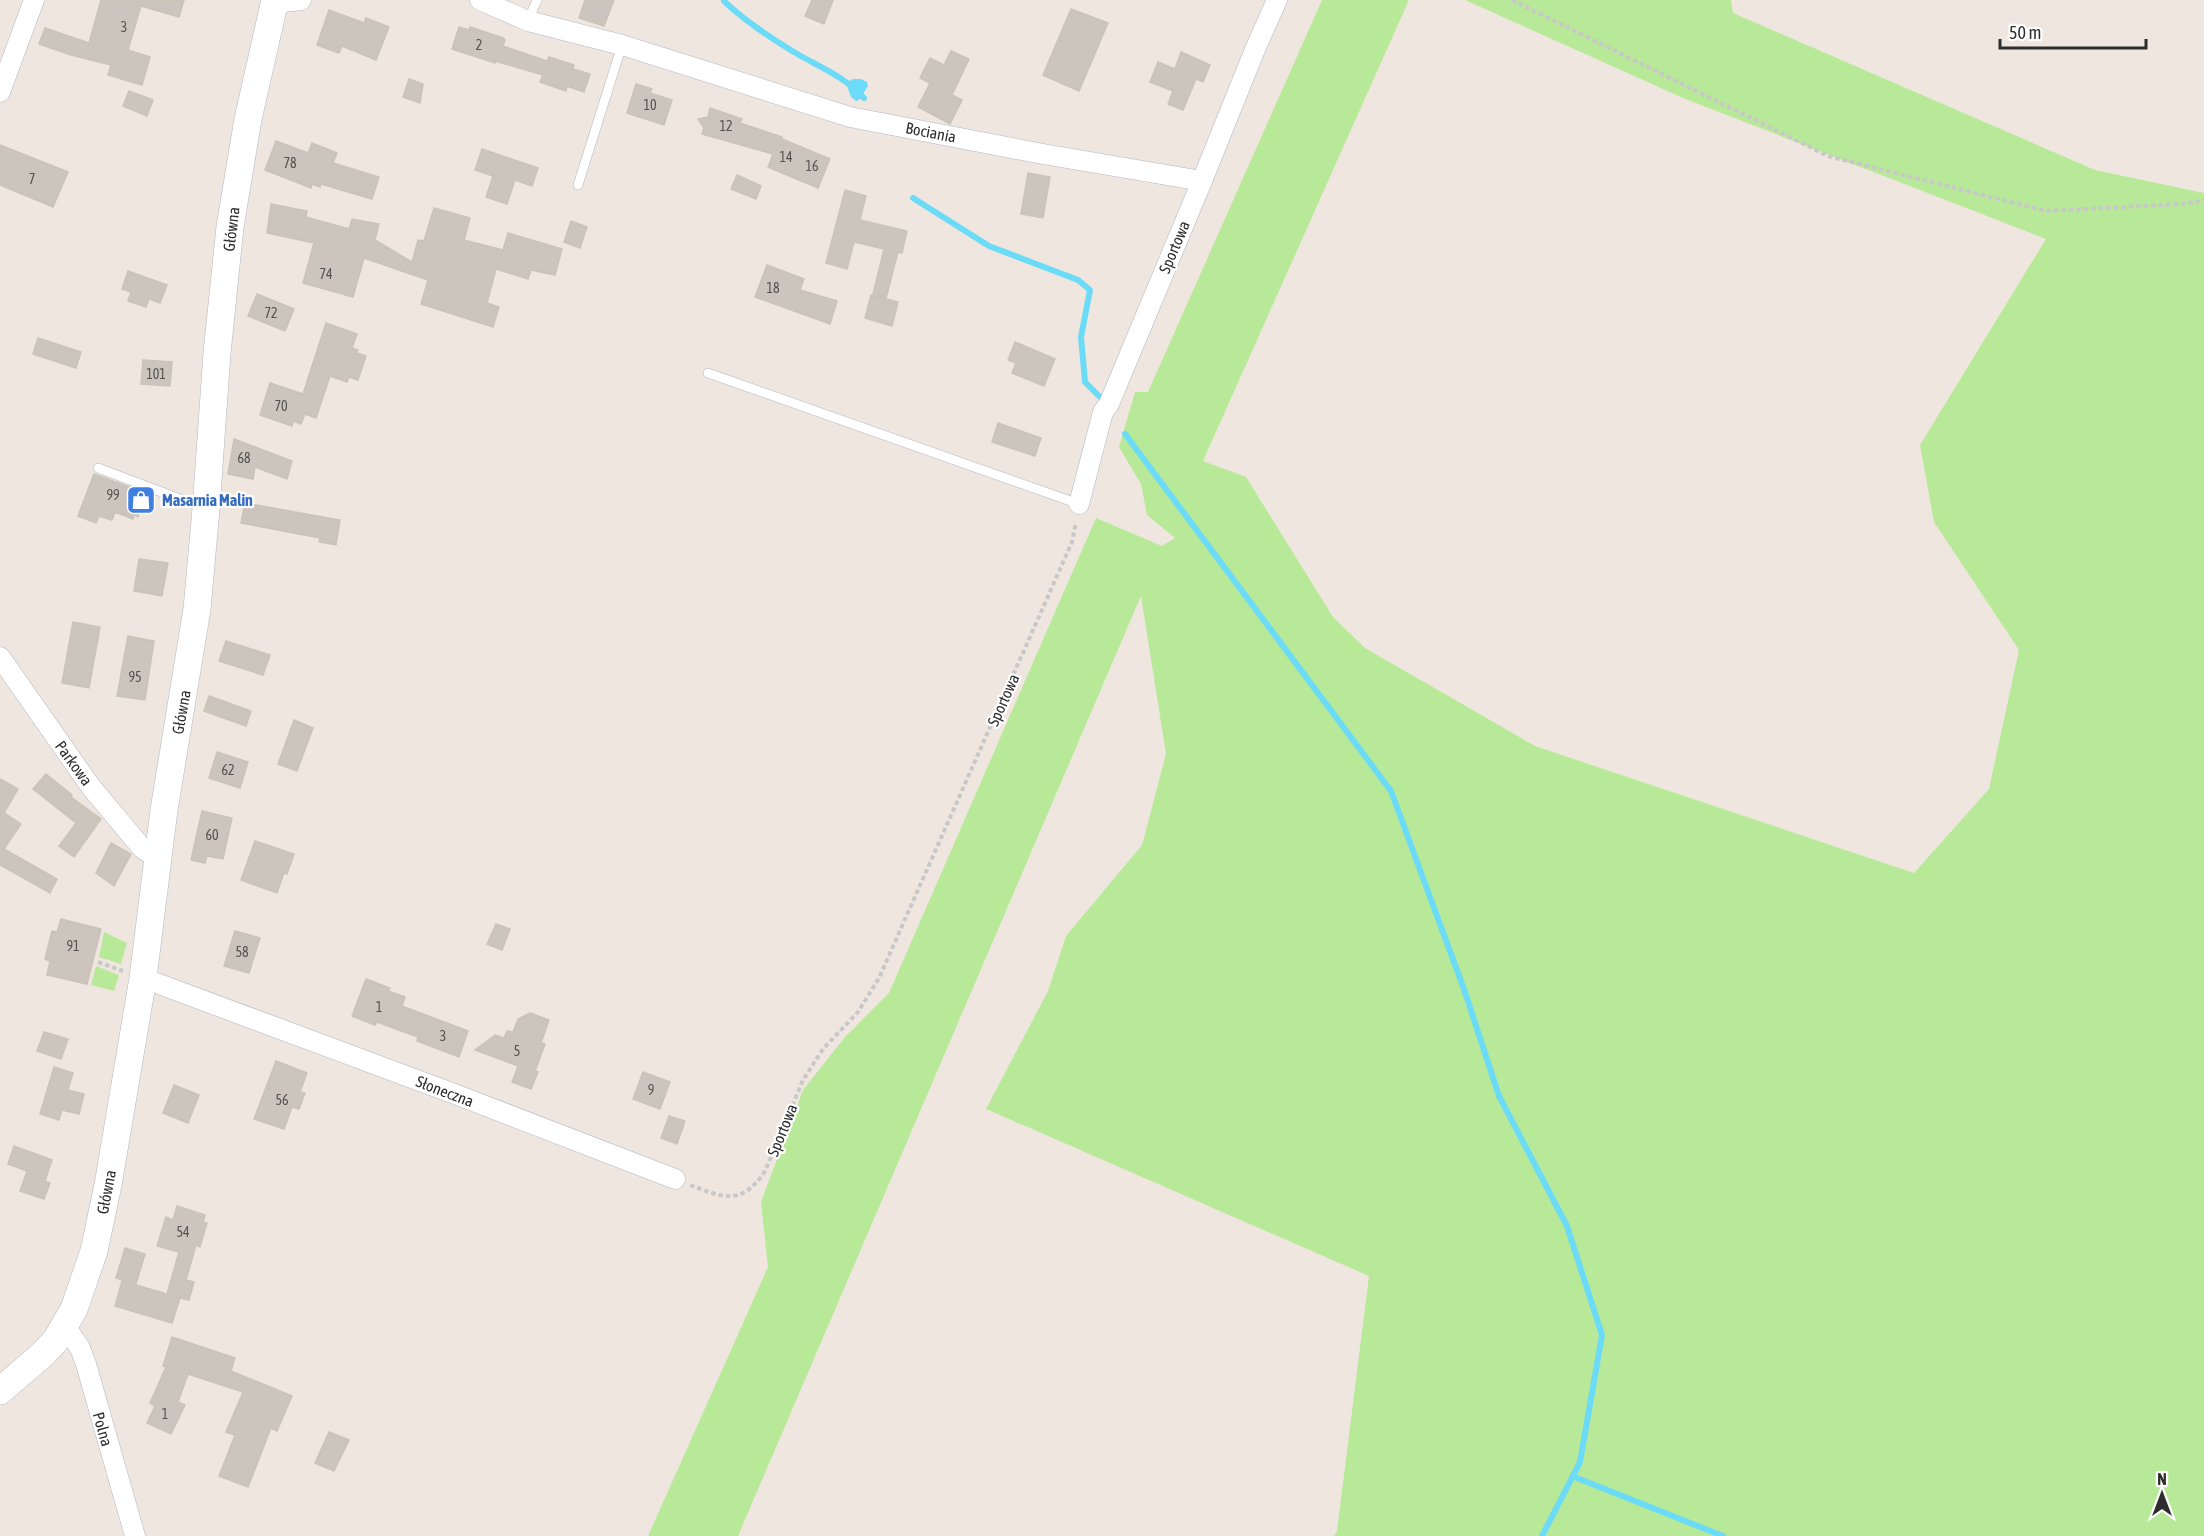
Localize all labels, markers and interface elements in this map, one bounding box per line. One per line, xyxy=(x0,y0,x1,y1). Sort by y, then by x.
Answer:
scale bar xyxy=(2000,12,2146,50)
house number: 3 xyxy=(121,19,127,35)
text: 50 m xyxy=(2009,22,2041,43)
house number: 2 xyxy=(476,37,482,53)
house number: 10 xyxy=(643,97,657,113)
house number: 12 xyxy=(719,118,733,134)
street label: Bociania xyxy=(904,118,958,146)
house number: 14 xyxy=(779,149,793,165)
house number: 78 xyxy=(283,155,297,171)
house number: 16 xyxy=(805,158,819,174)
house number: 7 xyxy=(29,171,35,187)
street label: Główna xyxy=(219,206,243,252)
street label: Sportowa xyxy=(1155,218,1194,276)
house number: 74 xyxy=(319,266,333,282)
house number: 18 xyxy=(766,280,780,296)
house number: 72 xyxy=(264,305,278,321)
house number: 101 xyxy=(146,366,166,382)
house number: 70 xyxy=(274,398,288,414)
house number: 68 xyxy=(237,450,251,466)
shop icon: Masarnia Malin xyxy=(125,484,157,516)
house number: 99 xyxy=(106,487,120,503)
place label: Masarnia Malin xyxy=(162,491,253,509)
house number: 95 xyxy=(128,669,142,685)
street label: Sportowa xyxy=(984,671,1023,729)
street label: Główna xyxy=(168,688,194,736)
street label: Parkowa xyxy=(52,737,96,789)
house number: 62 xyxy=(221,762,235,778)
house number: 60 xyxy=(205,827,219,843)
house number: 91 xyxy=(66,938,80,954)
house number: 58 xyxy=(235,944,249,960)
house number: 1 xyxy=(376,999,382,1015)
house number: 3 xyxy=(440,1028,446,1044)
house number: 5 xyxy=(514,1043,520,1059)
street label: Słoneczna xyxy=(414,1072,476,1110)
house number: 9 xyxy=(648,1082,654,1098)
house number: 56 xyxy=(275,1092,289,1108)
street label: Sportowa xyxy=(763,1101,802,1159)
street label: Główna xyxy=(93,1168,119,1216)
house number: 54 xyxy=(176,1224,190,1240)
house number: 1 xyxy=(162,1406,168,1422)
street label: Polna xyxy=(90,1410,116,1448)
north arrow xyxy=(2132,1464,2192,1524)
text: N xyxy=(2157,1470,2167,1488)

